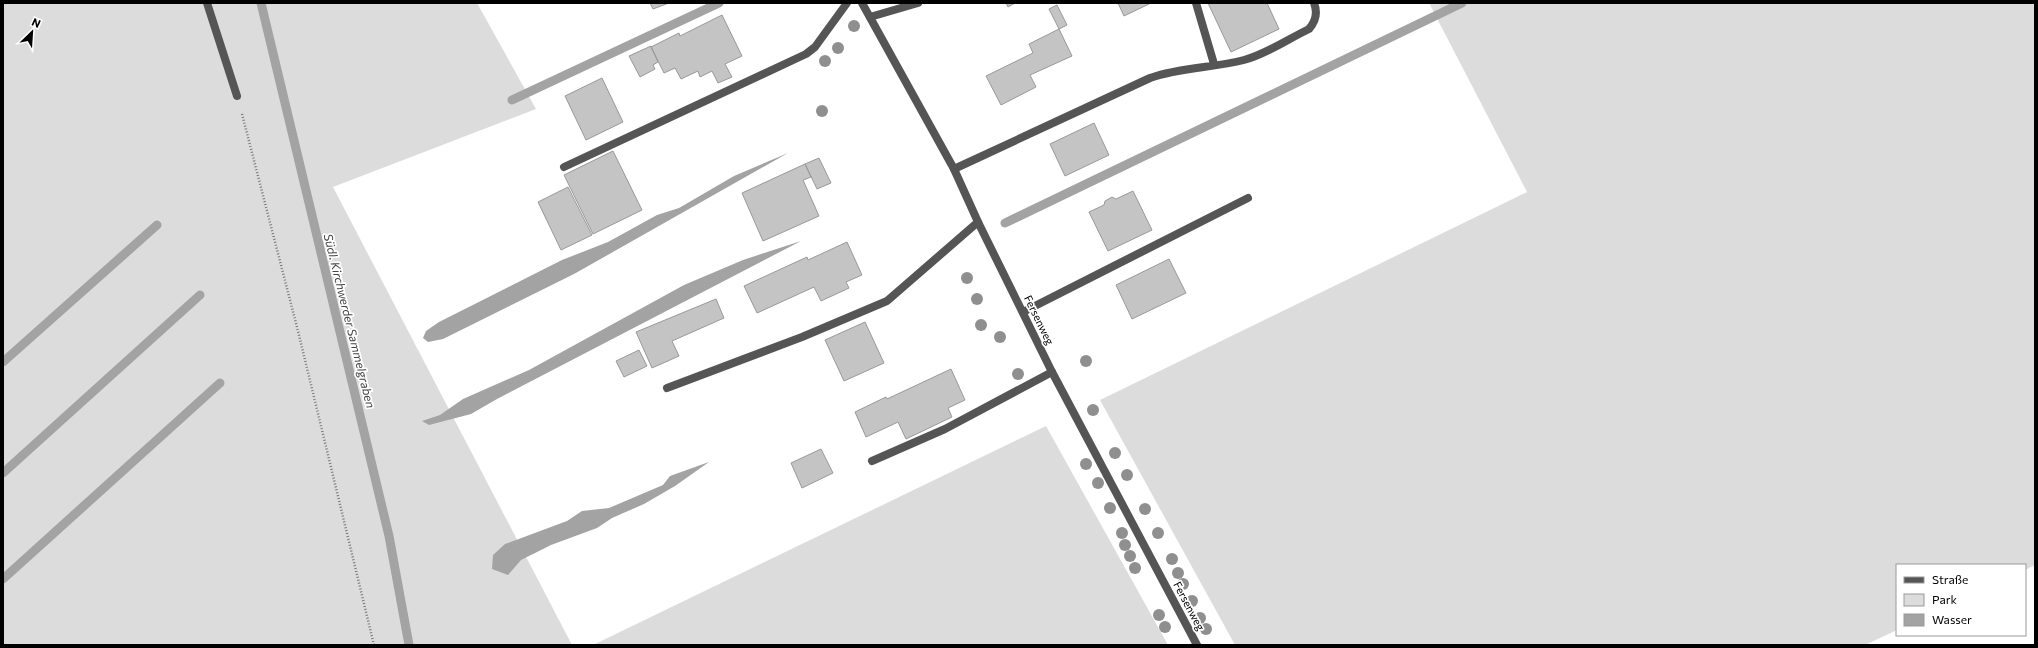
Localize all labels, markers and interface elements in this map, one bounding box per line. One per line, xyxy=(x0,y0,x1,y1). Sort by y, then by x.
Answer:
north arrow xyxy=(12,12,52,52)
text: N xyxy=(30,15,43,30)
water label: Südl. Kirchwerder Sammelgraben xyxy=(321,232,378,410)
street label: Fersenweg xyxy=(1022,293,1057,347)
legend xyxy=(1896,564,2026,636)
text: Straße xyxy=(1932,572,1968,586)
street label: Fersenweg xyxy=(1171,579,1208,632)
text: Park xyxy=(1932,592,1958,606)
text: Wasser xyxy=(1932,612,1972,626)

